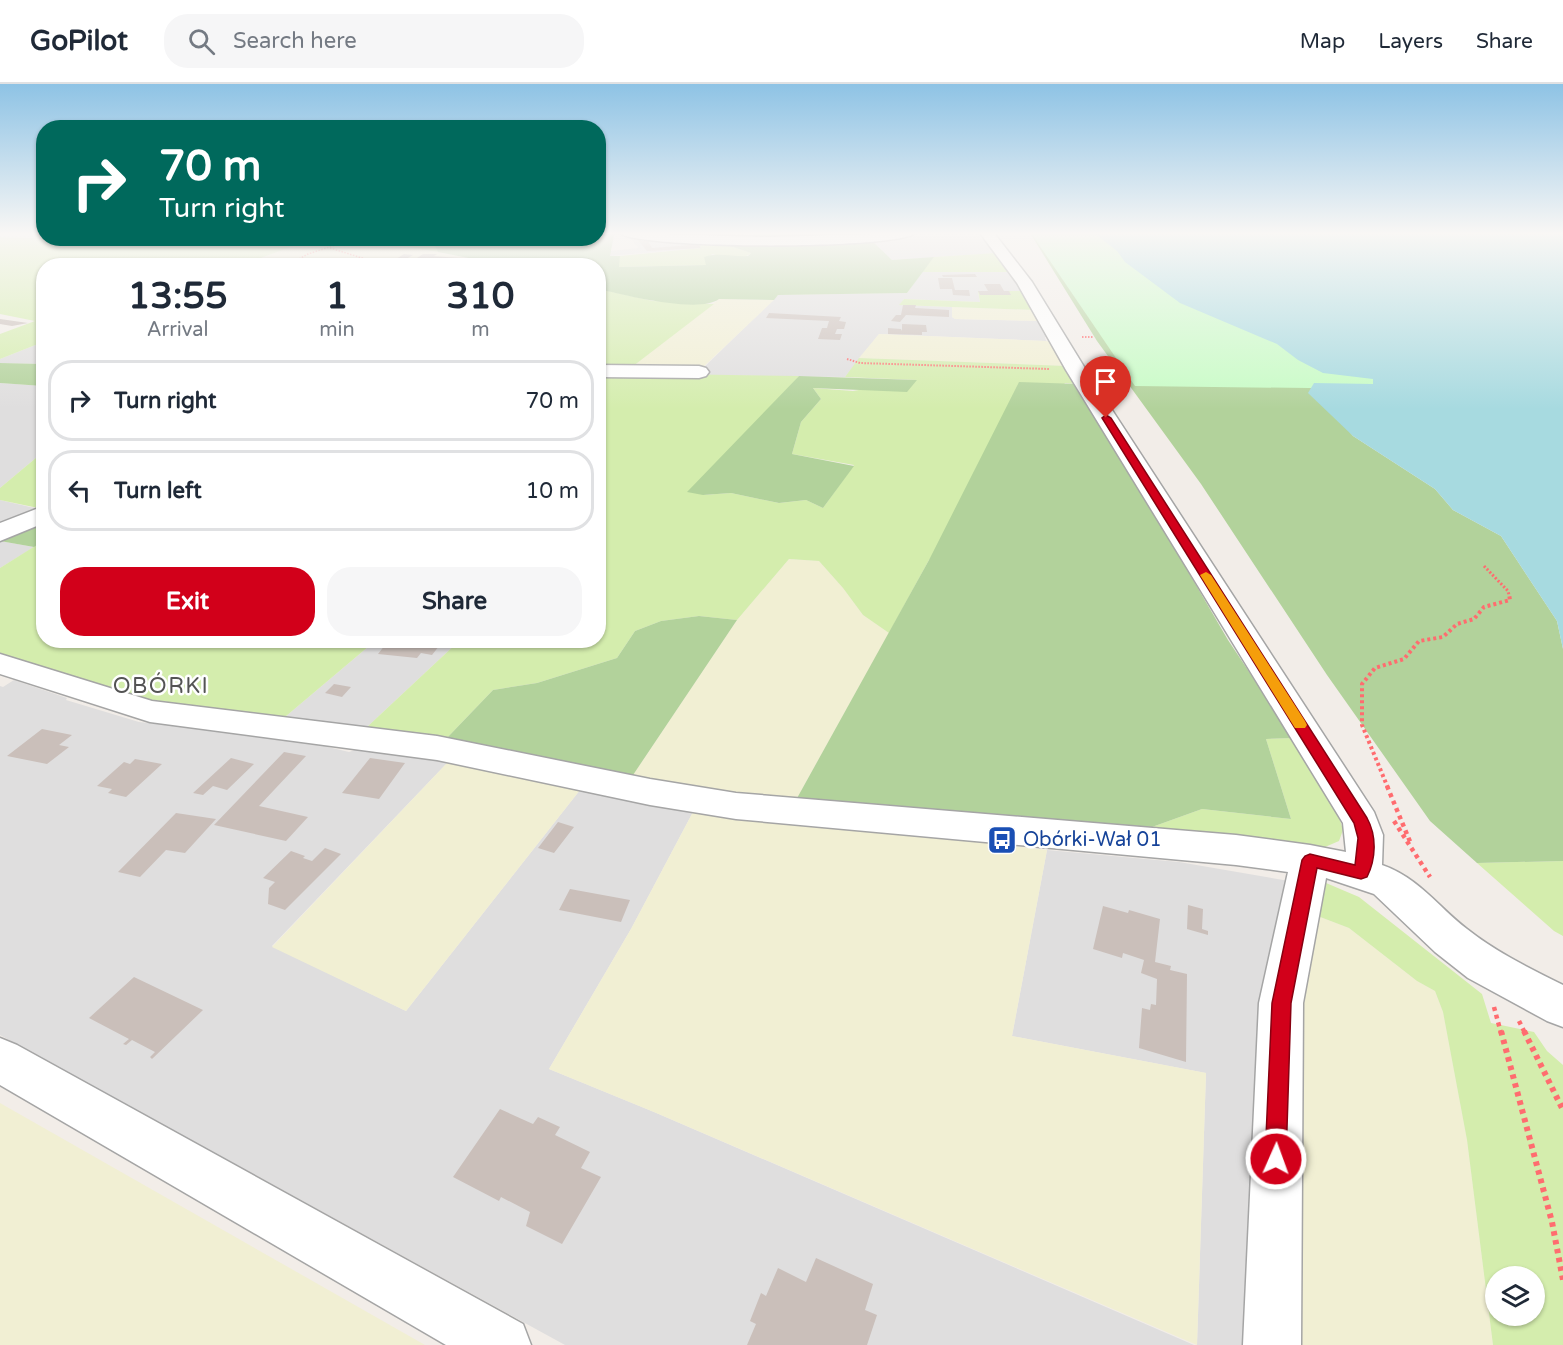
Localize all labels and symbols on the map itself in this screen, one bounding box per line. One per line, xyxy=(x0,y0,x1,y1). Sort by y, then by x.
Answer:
pin xyxy=(1080,356,1131,418)
district label: OBÓRKI xyxy=(113,672,209,699)
bus stop icon: Obórki-Wał 01 xyxy=(986,824,1018,856)
place label: Obórki-Wał 01 xyxy=(1023,828,1162,852)
position arrow xyxy=(1244,1127,1308,1191)

